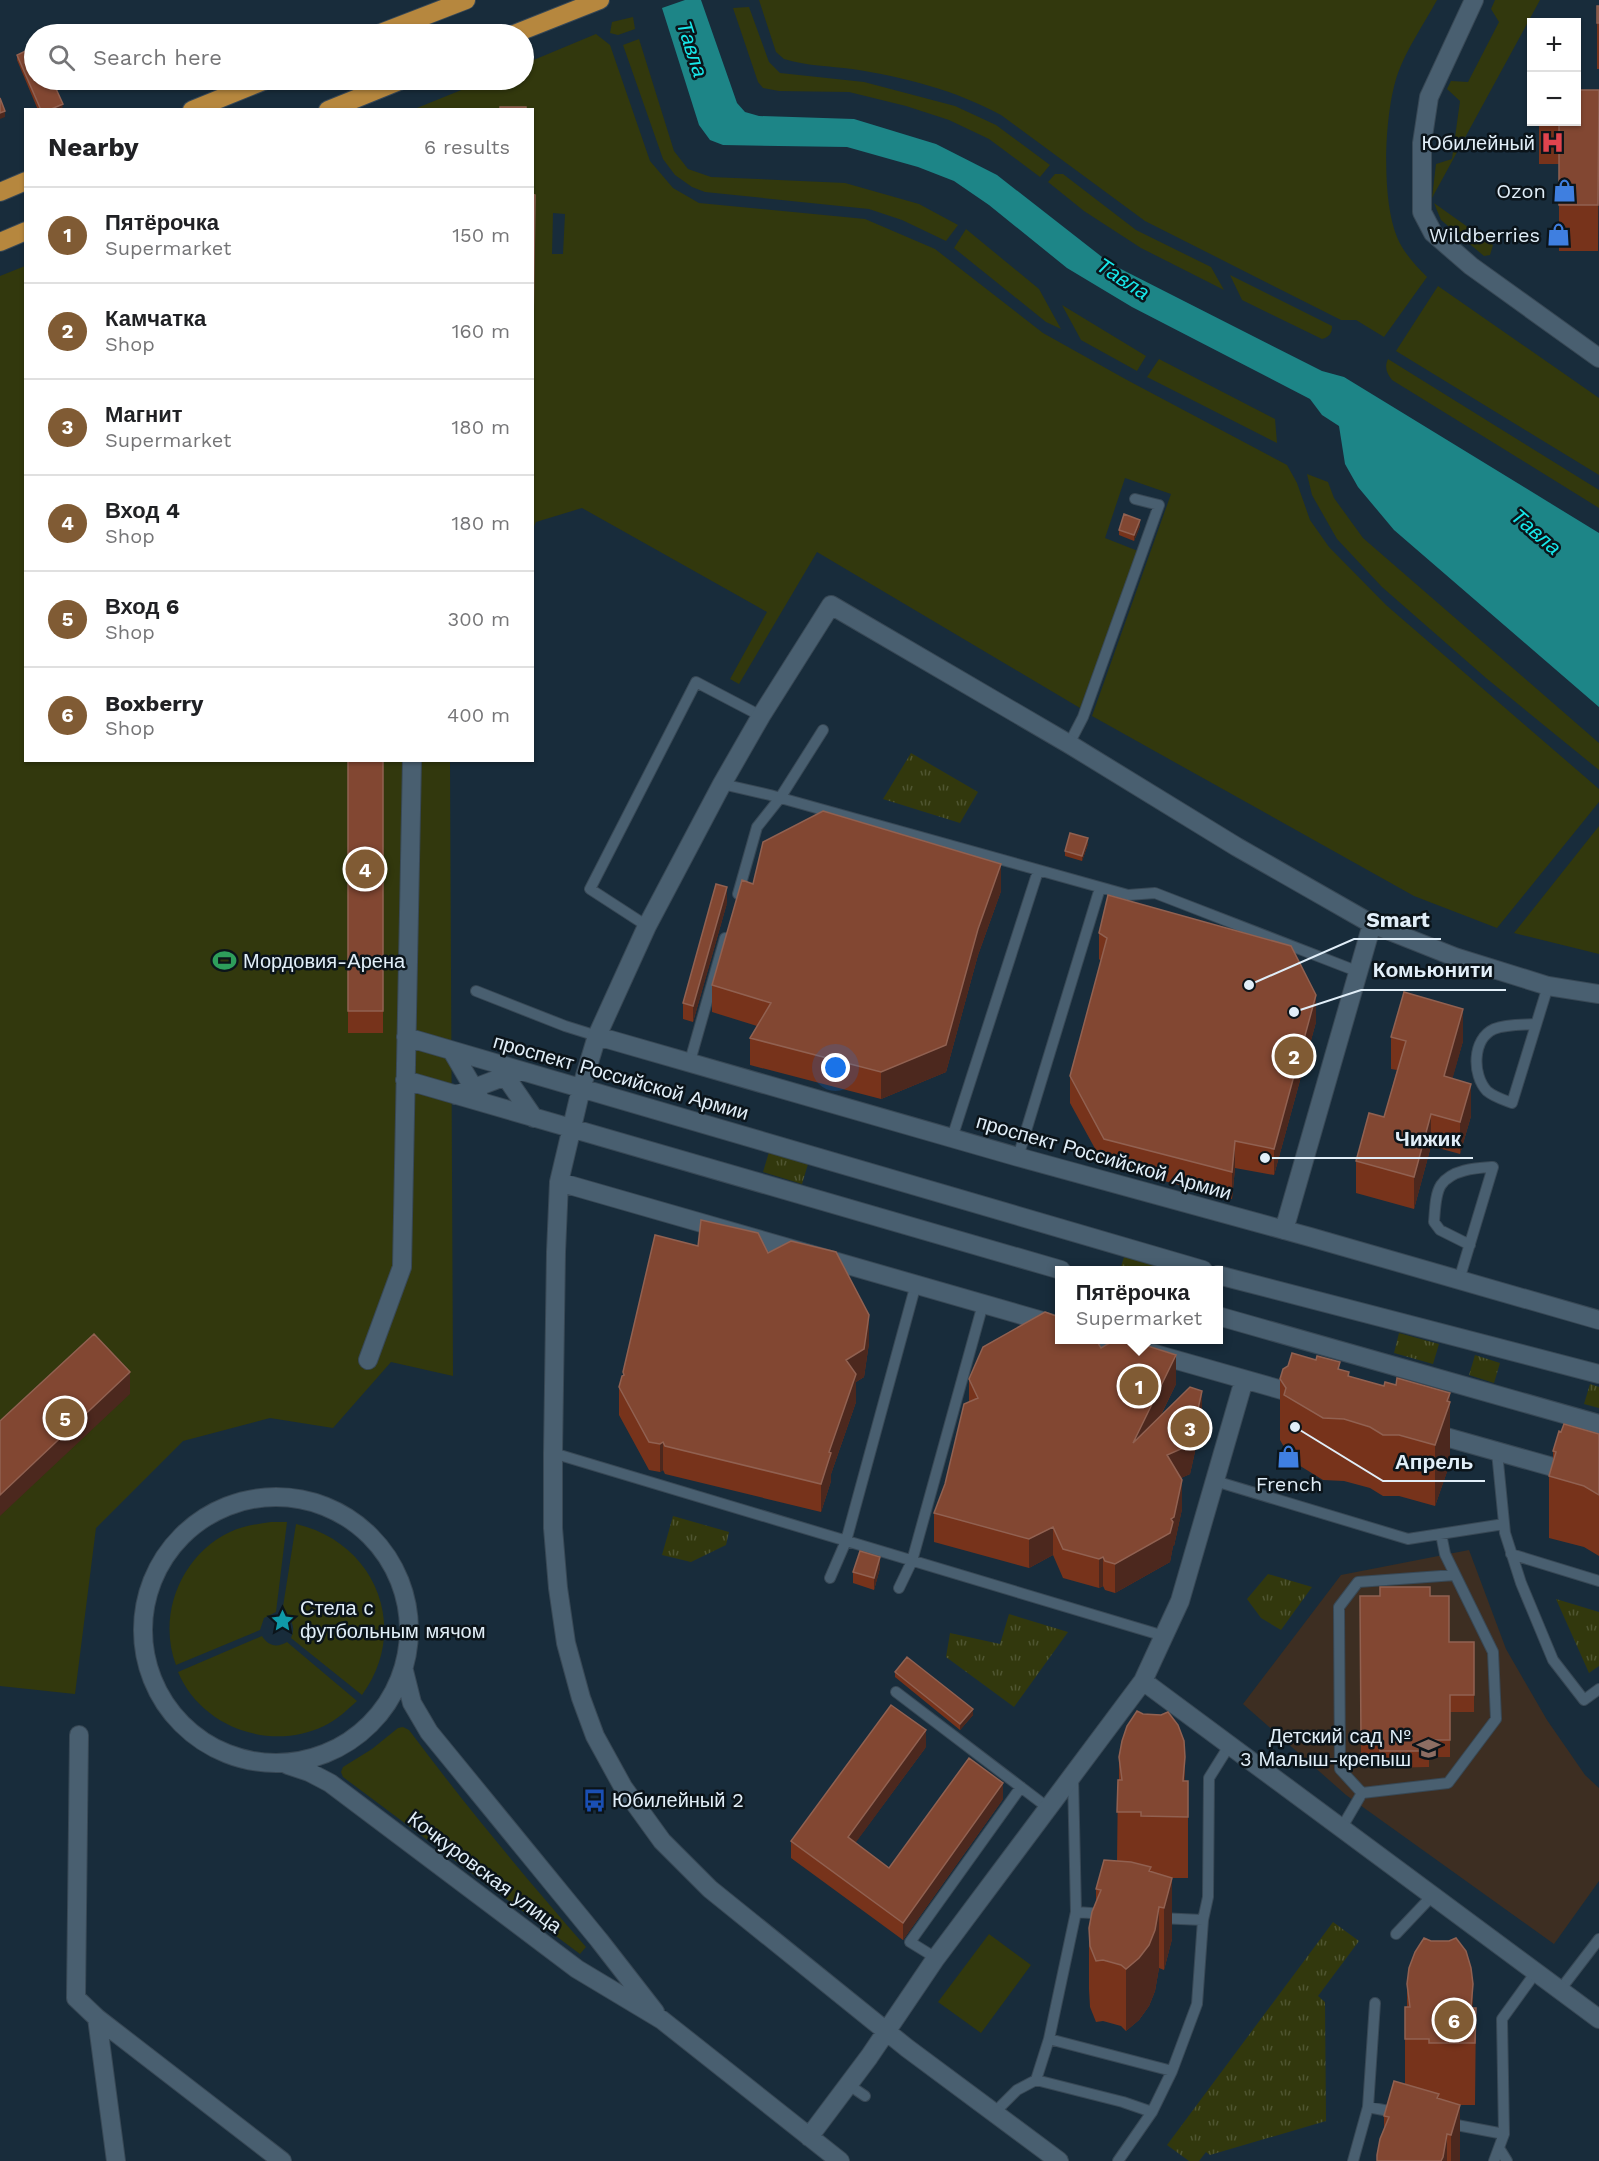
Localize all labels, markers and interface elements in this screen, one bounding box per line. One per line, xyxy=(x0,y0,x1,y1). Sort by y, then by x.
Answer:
water label: Тавла xyxy=(672,17,713,80)
map controls xyxy=(1527,18,1581,126)
button: + xyxy=(1527,18,1581,72)
search box xyxy=(24,24,534,90)
icon: search xyxy=(45,41,78,74)
text: Search here xyxy=(93,45,222,70)
button: − xyxy=(1527,72,1581,126)
hospital icon: Юбилейный xyxy=(1540,130,1566,156)
place label: Юбилейный xyxy=(1422,131,1535,155)
text: Nearby xyxy=(48,132,139,162)
text: 6 results xyxy=(424,135,510,159)
shop icon: Ozon xyxy=(1551,178,1577,204)
place label: Ozon xyxy=(1496,179,1546,203)
text: Пятёрочка xyxy=(105,210,219,235)
shop icon: Wildberries xyxy=(1545,222,1571,248)
text: 1 xyxy=(63,223,72,247)
text: 150 m xyxy=(452,223,510,247)
place label: Wildberries xyxy=(1429,223,1540,247)
text: Supermarket xyxy=(105,236,231,260)
water label: Тавла xyxy=(1092,252,1154,305)
text: Камчатка xyxy=(105,306,206,331)
text: 2 xyxy=(62,319,73,343)
text: 160 m xyxy=(452,319,510,343)
text: Shop xyxy=(105,332,155,356)
text: Магнит xyxy=(105,402,183,427)
text: 3 xyxy=(62,415,73,439)
text: 180 m xyxy=(452,415,510,439)
text: Supermarket xyxy=(105,428,231,452)
text: Вход 4 xyxy=(105,498,180,523)
water label: Тавла xyxy=(1506,503,1566,560)
text: 4 xyxy=(61,511,74,535)
text: 180 m xyxy=(452,511,510,535)
text: Shop xyxy=(105,524,155,548)
text: Вход 6 xyxy=(105,594,179,619)
text: 5 xyxy=(62,607,73,631)
text: 300 m xyxy=(448,607,510,631)
text: Shop xyxy=(105,620,155,644)
text: Boxberry xyxy=(105,691,203,716)
text: 6 xyxy=(61,703,74,727)
text: 400 m xyxy=(447,703,510,727)
text: Shop xyxy=(105,716,155,740)
pin: 4 xyxy=(346,846,385,892)
callout: Smart xyxy=(1354,900,1441,939)
text: Smart xyxy=(1366,907,1430,932)
sports icon: Мордовия-Арена xyxy=(212,948,238,974)
place label: Мордовия-Арена xyxy=(243,949,406,973)
callout: Комьюнити xyxy=(1361,951,1506,990)
text: Комьюнити xyxy=(1373,957,1493,982)
street label: проспект Российской Армии xyxy=(491,1029,751,1125)
pin: 2 xyxy=(1274,1034,1314,1078)
your location xyxy=(821,1053,850,1082)
street label: проспект Российской Армии xyxy=(974,1109,1234,1205)
callout: Чижик xyxy=(1383,1119,1473,1158)
text: Чижик xyxy=(1395,1126,1461,1151)
popup xyxy=(1055,1266,1223,1344)
text: Пятёрочка xyxy=(1076,1280,1190,1305)
text: Supermarket xyxy=(1076,1306,1202,1330)
pin: 1 xyxy=(1120,1364,1158,1408)
pin: 5 xyxy=(46,1396,84,1440)
pin: 3 xyxy=(1170,1406,1210,1450)
callout: Апрель xyxy=(1383,1442,1485,1481)
shop icon: French xyxy=(1276,1444,1302,1470)
text: Апрель xyxy=(1395,1449,1473,1474)
place label: French xyxy=(1256,1472,1322,1496)
place label: Стела с футбольным мячом xyxy=(300,1596,485,1643)
place icon: Стела с футбольным мячом xyxy=(269,1607,295,1633)
place label: Детский сад № 3 Малыш-крепыш xyxy=(1240,1724,1411,1771)
school or university icon: Детский сад № 3 Малыш-крепыш xyxy=(1416,1735,1442,1761)
bus stop icon: Юбилейный 2 xyxy=(581,1787,607,1813)
place label: Юбилейный 2 xyxy=(612,1788,744,1812)
street label: Кочкуровская улица xyxy=(403,1806,568,1938)
pin: 6 xyxy=(1434,1998,1474,2042)

